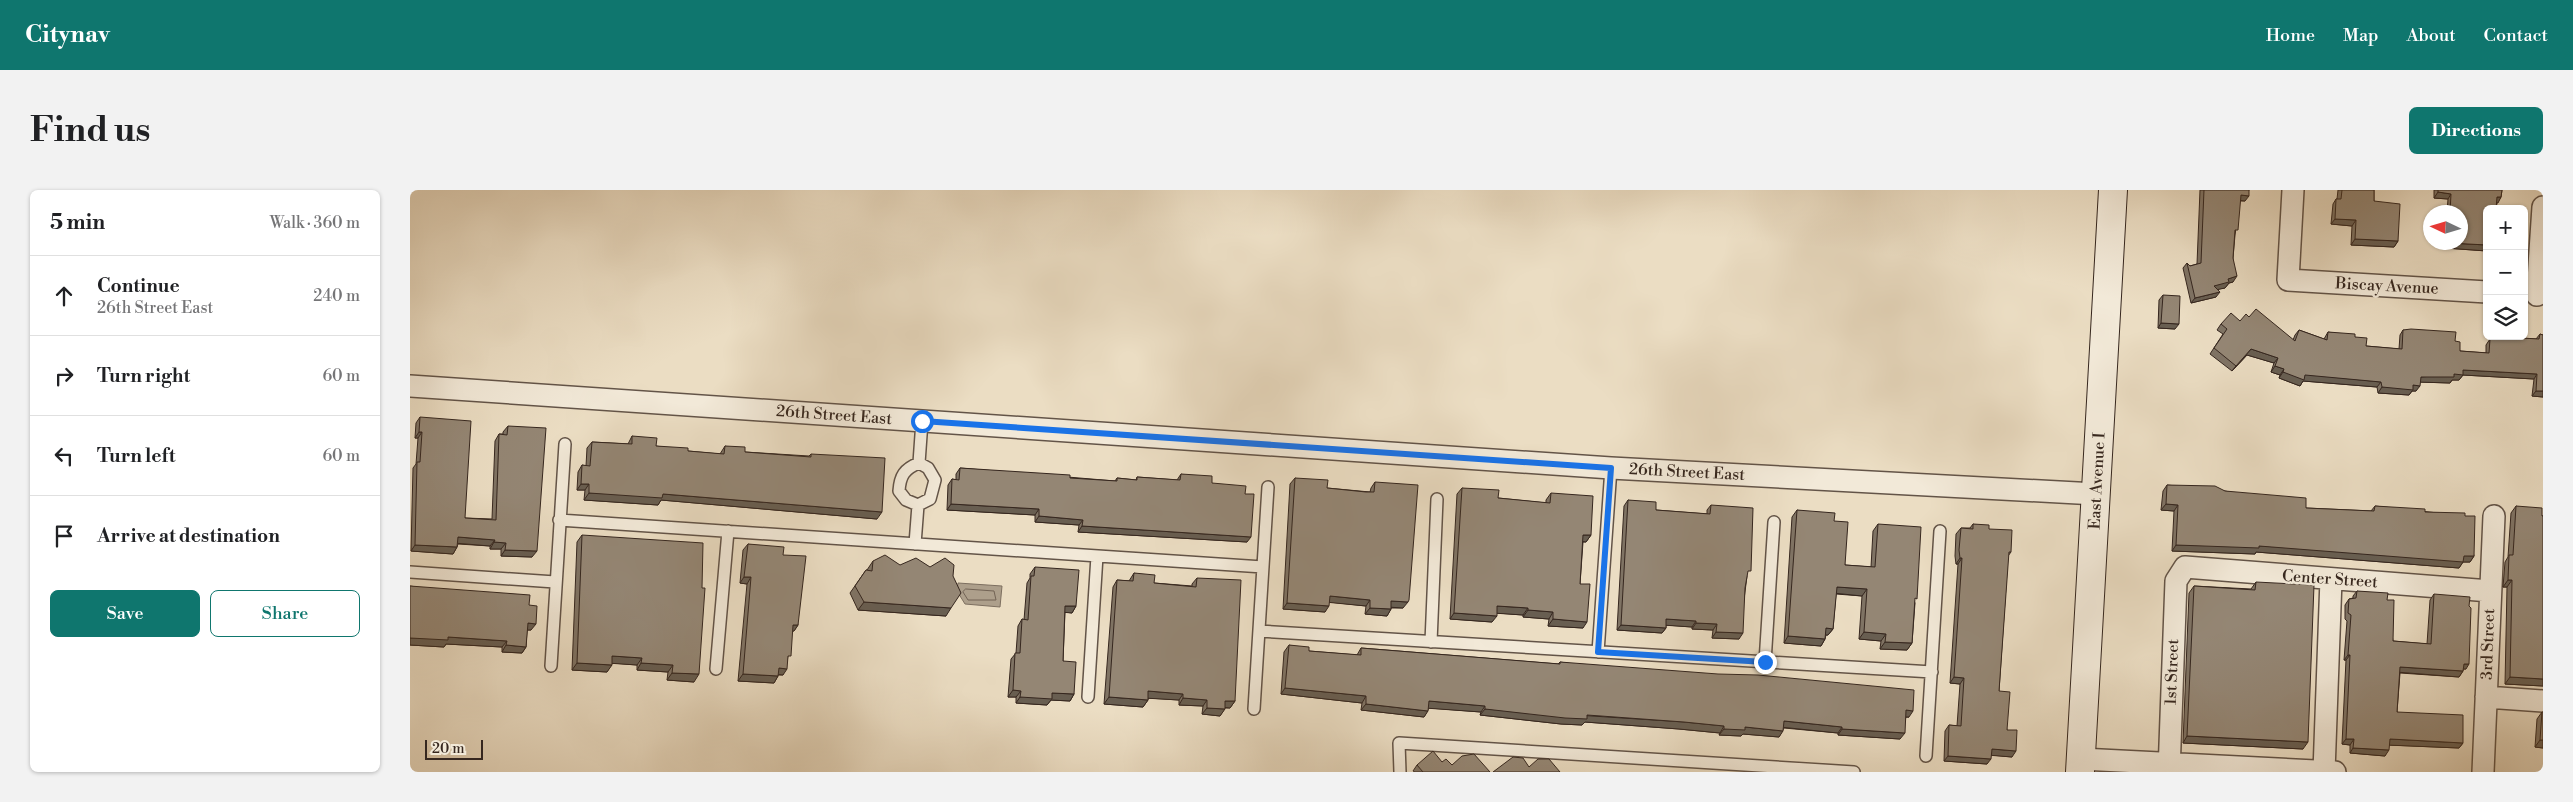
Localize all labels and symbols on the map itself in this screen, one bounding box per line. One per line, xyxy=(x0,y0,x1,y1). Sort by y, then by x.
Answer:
north arrow xyxy=(2423,205,2468,250)
street label: Biscay Avenue xyxy=(2334,273,2439,299)
street label: 26th Street East xyxy=(775,401,893,429)
route start xyxy=(911,410,934,433)
street label: East Avenue I xyxy=(2084,432,2110,530)
street label: 26th Street East xyxy=(1628,459,1746,485)
street label: Center Street xyxy=(2281,566,2379,592)
street label: 3rd Street xyxy=(2477,608,2499,680)
street label: 1st Street xyxy=(2161,638,2183,706)
route end xyxy=(1754,651,1777,674)
scale bar xyxy=(425,737,482,760)

